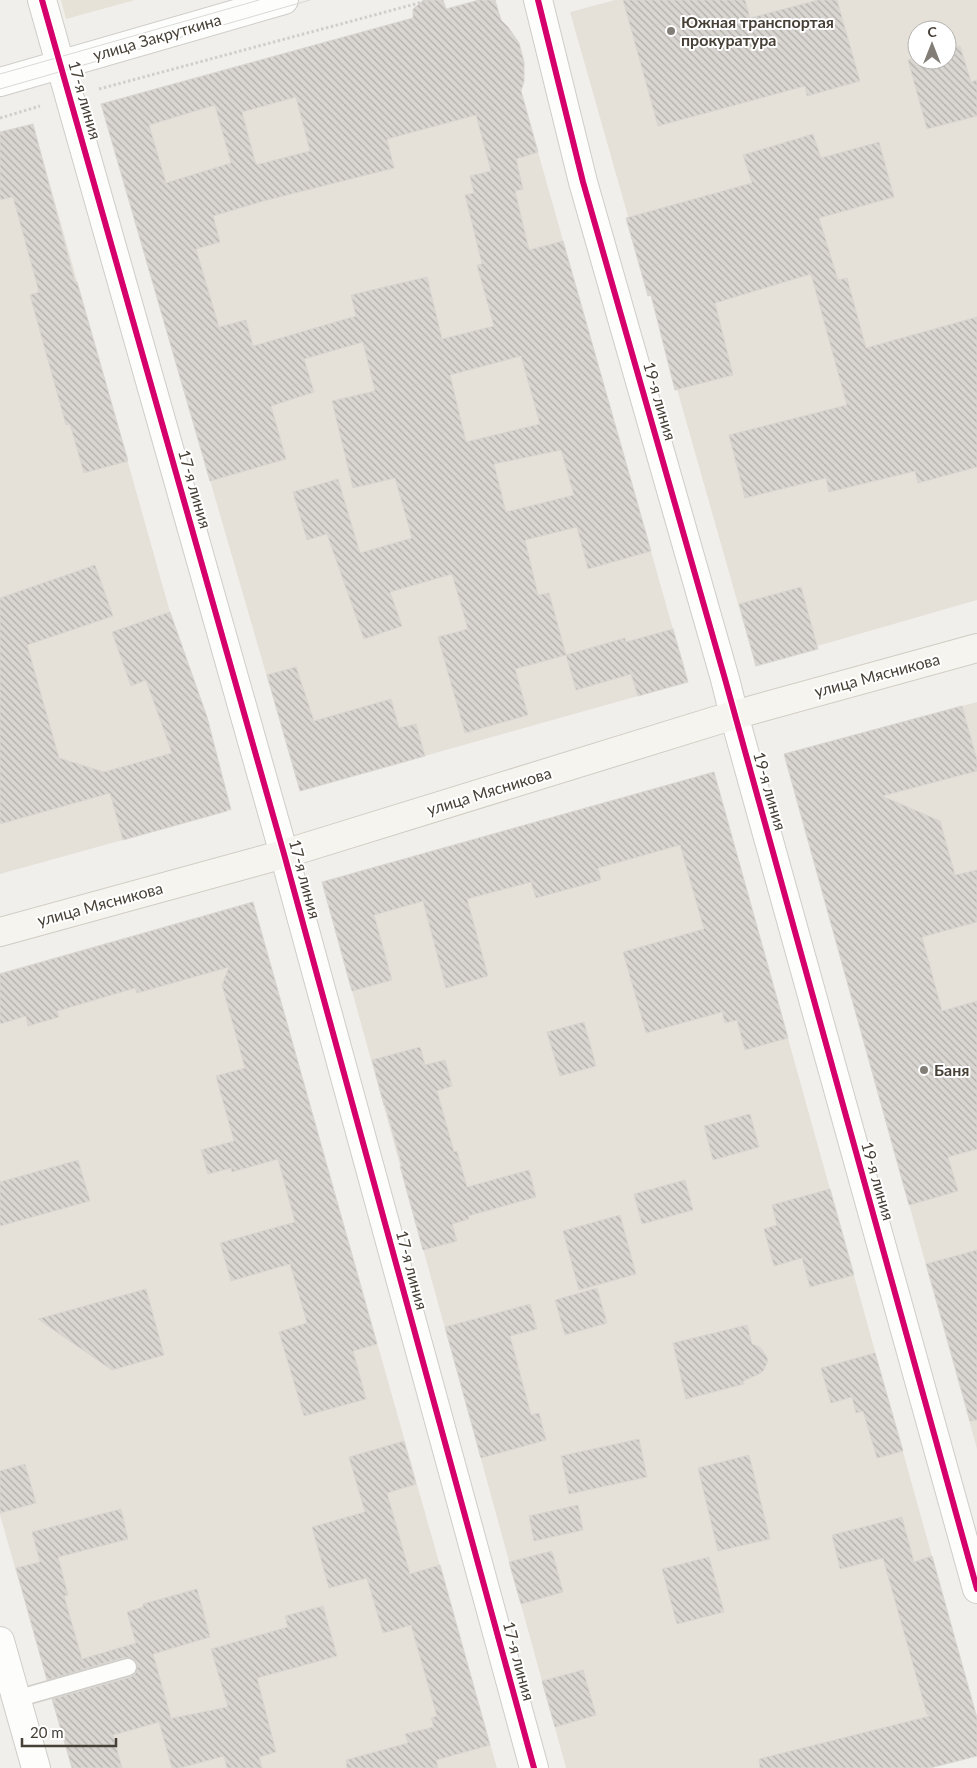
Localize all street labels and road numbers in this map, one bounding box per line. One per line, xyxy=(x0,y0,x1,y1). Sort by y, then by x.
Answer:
street label: улица Закруткина xyxy=(90,9,223,64)
street label: 17-я линия xyxy=(65,58,106,141)
street label: 19-я линия xyxy=(640,359,681,442)
street label: 17-я линия xyxy=(175,447,216,530)
street label: улица Мясникова xyxy=(812,649,942,700)
street label: 19-я линия xyxy=(750,749,791,832)
street label: улица Мясникова xyxy=(424,763,553,818)
street label: 17-я линия xyxy=(286,837,325,921)
street label: улица Мясникова xyxy=(35,878,165,929)
street label: 19-я линия xyxy=(858,1139,899,1222)
street label: 17-я линия xyxy=(393,1228,432,1312)
street label: 17-я линия xyxy=(500,1619,539,1703)

